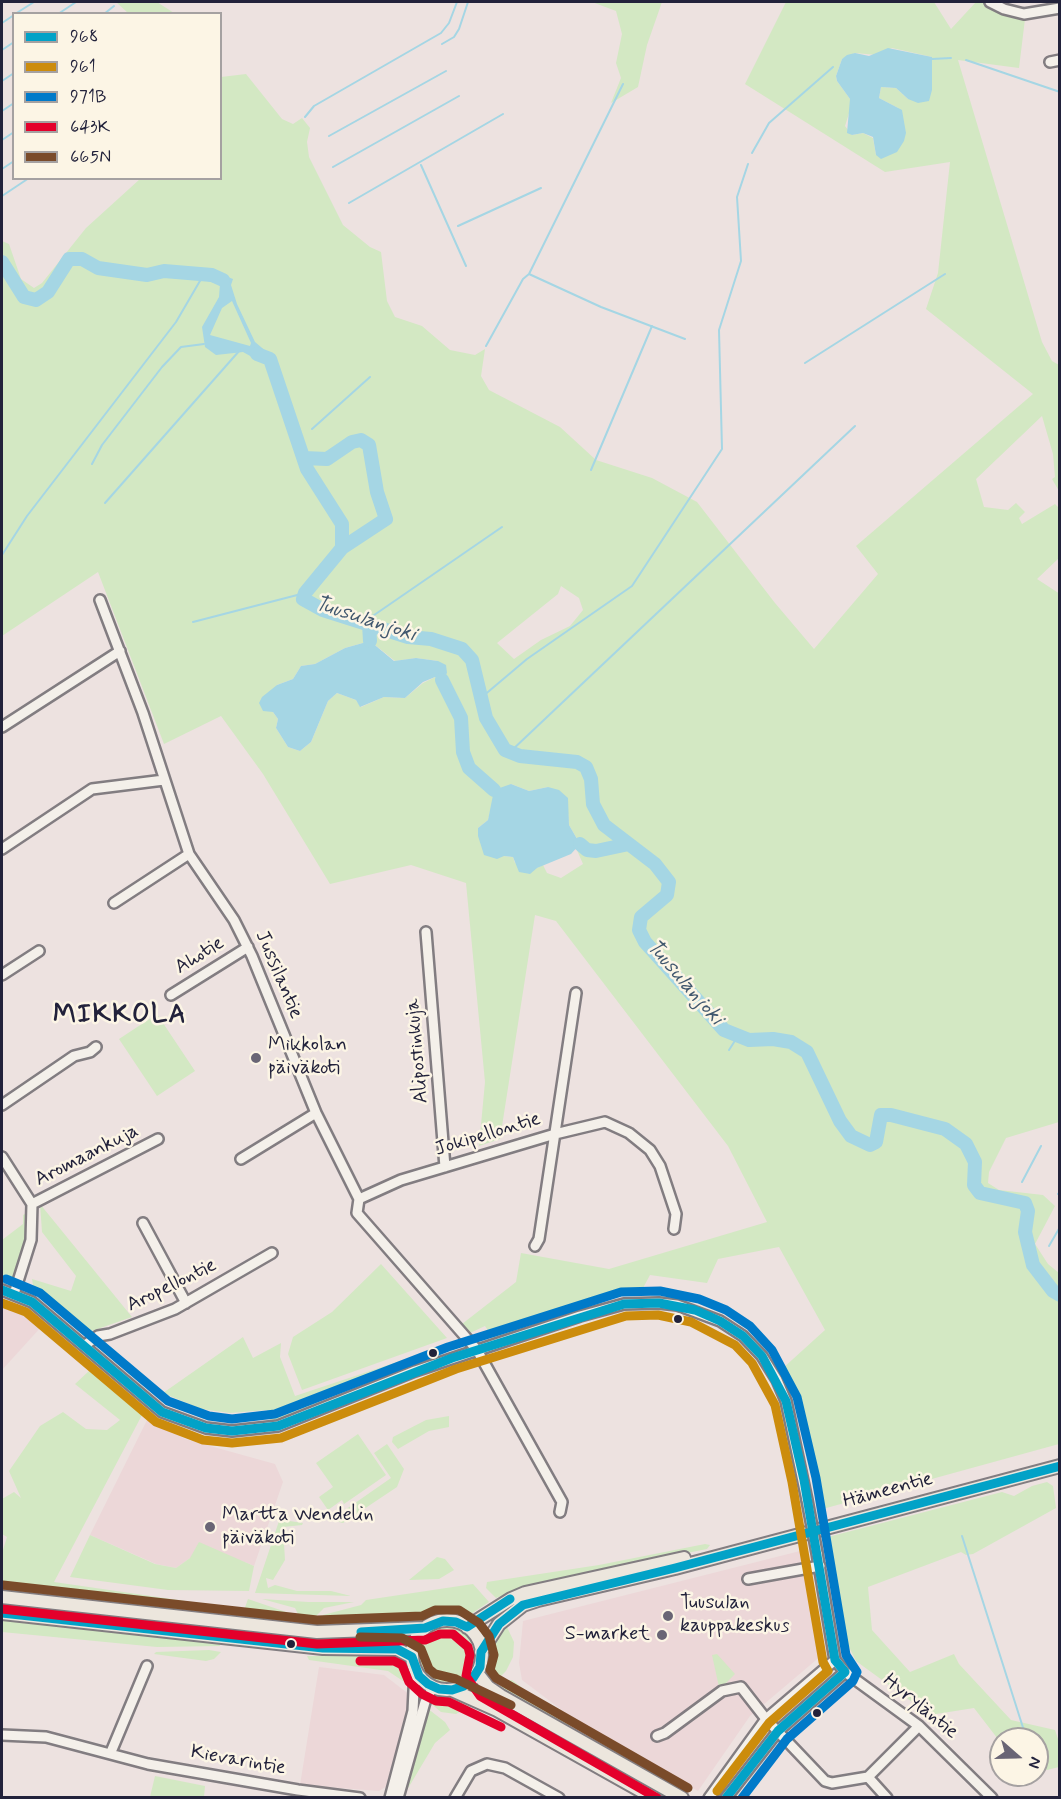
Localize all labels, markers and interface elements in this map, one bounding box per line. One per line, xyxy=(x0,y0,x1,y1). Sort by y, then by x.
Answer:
legend xyxy=(12,12,222,180)
text: 968 xyxy=(70,25,99,49)
text: 961 xyxy=(70,55,96,79)
text: 971B xyxy=(70,85,106,109)
text: 643K xyxy=(70,115,110,139)
text: 665N xyxy=(70,145,111,169)
water label: Tuusulanjoki xyxy=(311,592,419,648)
street label: Jussilantie xyxy=(249,927,307,1023)
street label: Ahotie xyxy=(171,932,229,980)
water label: Tuusulanjoki xyxy=(640,935,728,1031)
street label: Alipostinkuja xyxy=(401,998,435,1104)
district label: MIKKOLA xyxy=(55,1001,185,1033)
place label: Mikkolan päiväkoti xyxy=(268,1034,347,1081)
marker: Mikkolan päiväkoti xyxy=(249,1051,263,1065)
street label: Jokipellontie xyxy=(432,1108,544,1162)
street label: Aromaankuja xyxy=(31,1120,143,1192)
street label: Aropellontie xyxy=(123,1254,221,1318)
unlabelled marker xyxy=(672,1313,684,1325)
unlabelled marker xyxy=(427,1347,439,1359)
street label: Hämeentie xyxy=(840,1468,936,1514)
place label: Martta Wendelin päiväkoti xyxy=(222,1504,374,1551)
marker: Martta Wendelin päiväkoti xyxy=(203,1520,217,1534)
place label: Tuusulan kauppakeskus xyxy=(680,1592,790,1639)
marker: Tuusulan kauppakeskus xyxy=(661,1609,675,1623)
place label: S-market xyxy=(565,1623,650,1647)
marker: S-market xyxy=(655,1628,669,1642)
unlabelled marker xyxy=(285,1638,297,1650)
street label: Hyryläntie xyxy=(877,1669,963,1745)
unlabelled marker xyxy=(811,1707,823,1719)
north arrow xyxy=(989,1727,1049,1787)
street label: Kievarintie xyxy=(189,1741,287,1781)
text: N xyxy=(1023,1754,1046,1771)

